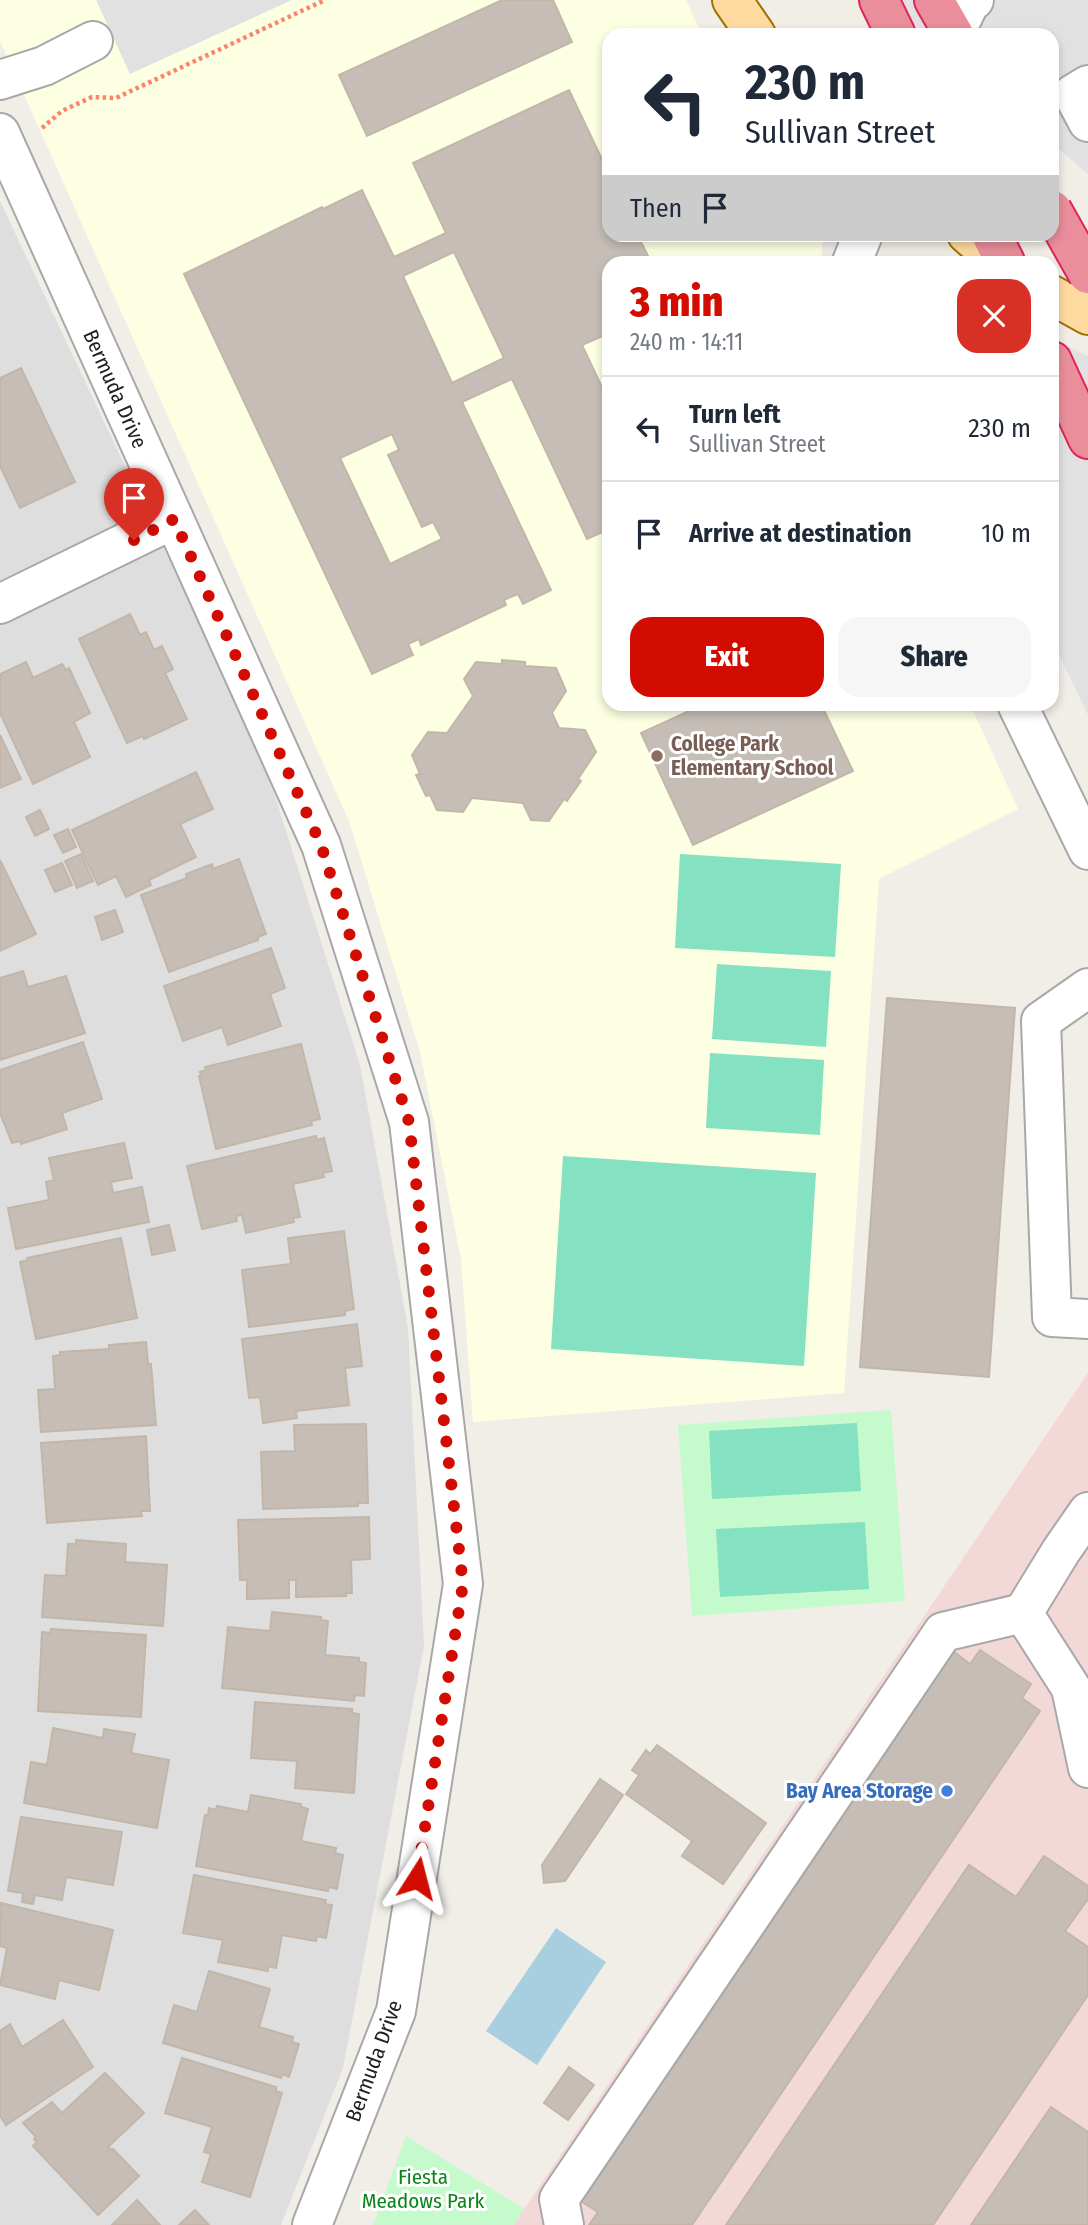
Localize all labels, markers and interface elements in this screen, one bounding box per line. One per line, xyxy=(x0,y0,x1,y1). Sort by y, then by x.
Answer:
text: 230 m xyxy=(745,53,865,112)
icon: left xyxy=(630,56,721,147)
text: Sullivan Street xyxy=(745,113,935,151)
icon: arrive xyxy=(696,189,734,227)
text: Then xyxy=(630,193,682,224)
text: 3 min xyxy=(630,277,723,327)
button: close xyxy=(957,279,1031,353)
street label: Bermuda Drive xyxy=(77,326,153,452)
text: 240 m · 14:11 xyxy=(630,328,743,356)
text: Turn left xyxy=(689,399,781,430)
icon: left xyxy=(630,410,668,448)
text: 230 m xyxy=(968,413,1031,444)
text: Sullivan Street xyxy=(689,430,826,458)
pin xyxy=(104,468,164,540)
icon: arrive xyxy=(115,479,153,517)
icon: arrive xyxy=(630,515,668,553)
text: Arrive at destination xyxy=(689,518,912,549)
text: 10 m xyxy=(981,518,1031,549)
button: Exit xyxy=(630,617,824,697)
button: Share xyxy=(838,617,1031,697)
place label: College Park Elementary School xyxy=(671,731,834,781)
marker: College Park Elementary School xyxy=(649,748,665,764)
place label: Bay Area Storage xyxy=(786,1778,933,1804)
marker: Bay Area Storage xyxy=(939,1783,955,1799)
position arrow xyxy=(380,1841,454,1915)
street label: Bermuda Drive xyxy=(340,1997,408,2125)
park label: Fiesta Meadows Park xyxy=(362,2164,485,2214)

